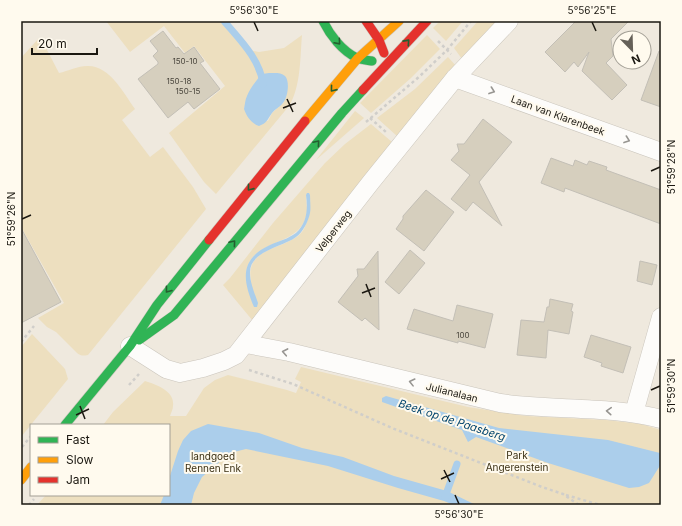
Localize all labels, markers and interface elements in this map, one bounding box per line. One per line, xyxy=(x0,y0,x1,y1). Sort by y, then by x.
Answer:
text: 5°56'30"E xyxy=(229,4,279,16)
text: 5°56'25"E xyxy=(568,4,616,16)
scale bar xyxy=(32,30,97,56)
north arrow xyxy=(612,30,652,70)
text: 20 m xyxy=(38,36,67,51)
one-way arrow xyxy=(334,37,341,44)
one-way arrow xyxy=(402,39,410,47)
text: N xyxy=(629,51,643,67)
house number: 150-10 xyxy=(172,56,198,66)
house number: 150-18 xyxy=(166,76,192,86)
one-way arrow xyxy=(331,84,338,91)
house number: 150-15 xyxy=(176,86,201,96)
one-way arrow xyxy=(488,87,495,95)
street label: Laan van Klarenbeek xyxy=(509,92,607,138)
one-way arrow xyxy=(624,136,631,144)
text: 51°59'28"N xyxy=(665,140,677,194)
one-way arrow xyxy=(312,141,319,148)
one-way arrow xyxy=(247,184,254,191)
text: 51°59'26"N xyxy=(5,192,17,246)
street label: Velperweg xyxy=(313,207,353,255)
one-way arrow xyxy=(229,240,236,248)
one-way arrow xyxy=(166,285,173,292)
house number: 100 xyxy=(456,330,470,340)
one-way arrow xyxy=(282,348,288,356)
text: 51°59'30"N xyxy=(665,359,677,413)
one-way arrow xyxy=(409,378,416,387)
street label: Julianalaan xyxy=(425,380,479,404)
water label: Beek op de Paasberg xyxy=(397,396,507,444)
one-way arrow xyxy=(606,406,612,415)
legend xyxy=(30,424,170,496)
text: Fast xyxy=(66,432,90,447)
park label: Park Angerenstein xyxy=(486,449,548,473)
park label: landgoed Rennen Enk xyxy=(185,450,241,474)
text: Slow xyxy=(66,452,94,467)
text: Jam xyxy=(66,472,90,487)
text: 5°56'30"E xyxy=(434,508,484,520)

